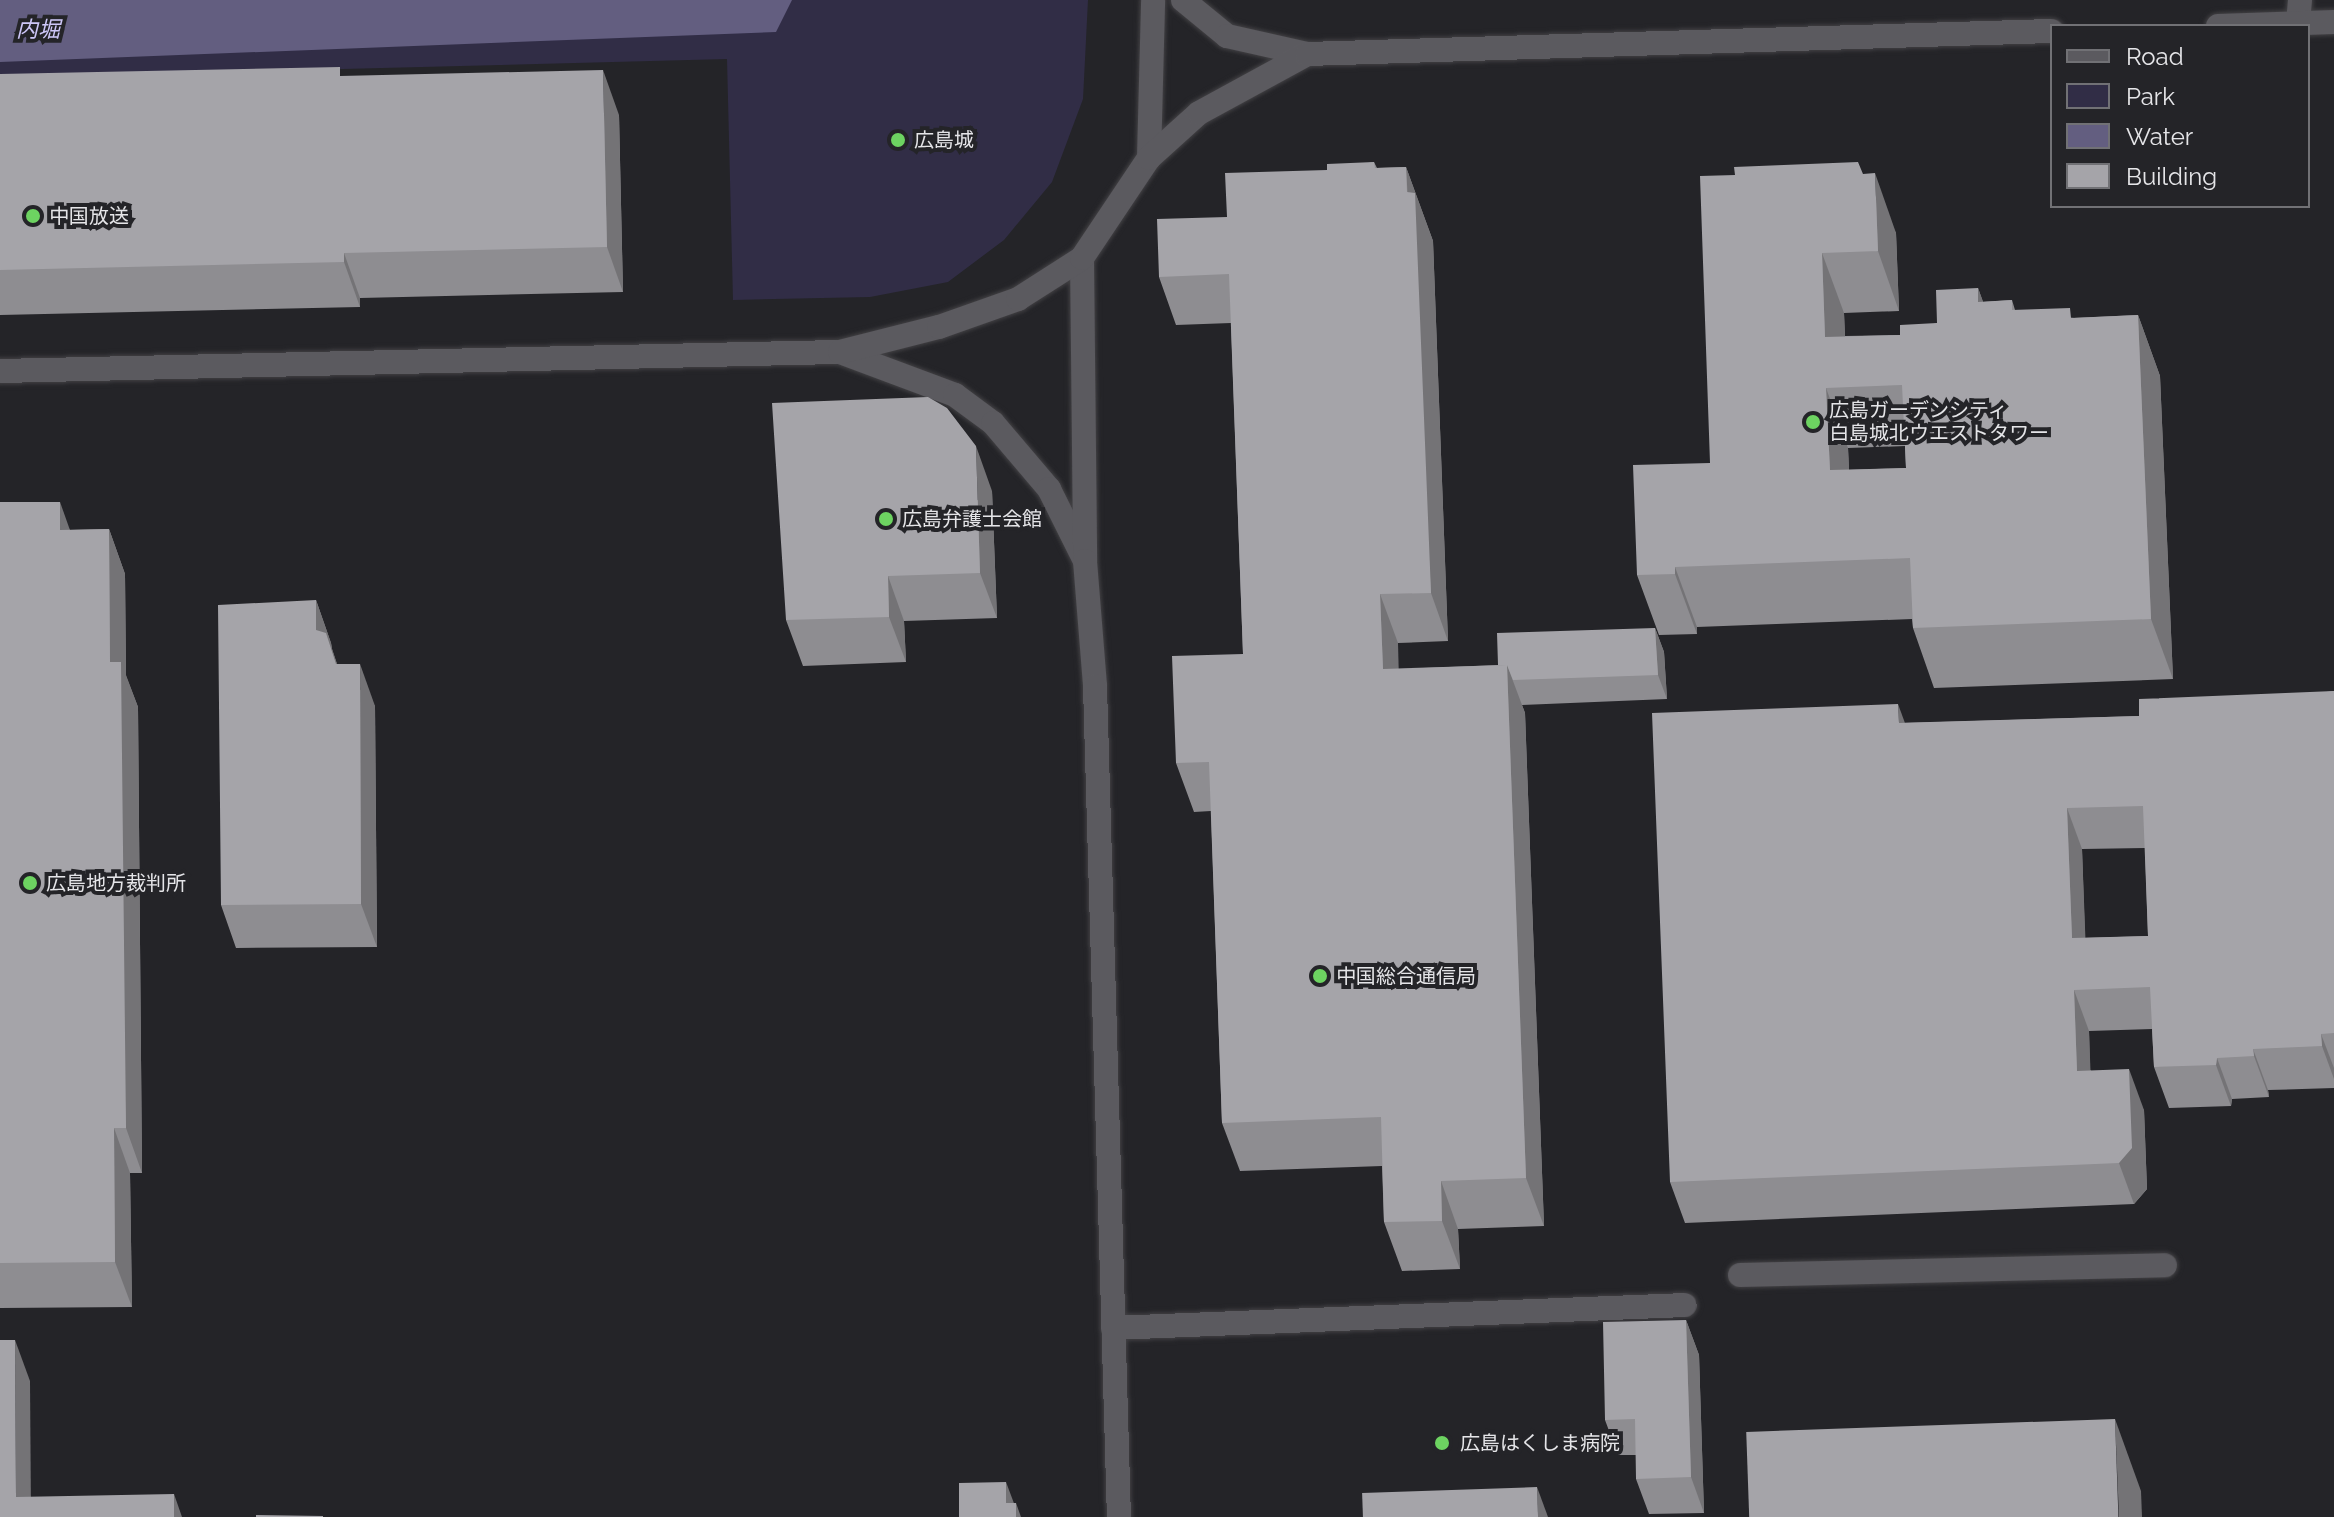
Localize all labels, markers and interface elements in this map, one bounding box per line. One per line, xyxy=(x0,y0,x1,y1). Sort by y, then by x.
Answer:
water label: 内堀 xyxy=(16,17,60,43)
legend xyxy=(2050,24,2310,208)
text: Road xyxy=(2126,42,2184,71)
text: Park xyxy=(2126,82,2175,111)
text: Water xyxy=(2126,122,2193,151)
place label: 広島城 xyxy=(914,128,974,152)
marker: 広島城 xyxy=(889,131,907,149)
text: Building xyxy=(2126,162,2217,191)
place label: 中国放送 xyxy=(49,204,129,228)
marker: 中国放送 xyxy=(24,207,42,225)
place label: 広島ガーデンシティ 白島城北ウエストタワー xyxy=(1829,398,2049,445)
marker: 広島ガーデンシティ 白島城北ウエストタワー xyxy=(1804,413,1822,431)
place label: 広島弁護士会館 xyxy=(902,507,1042,531)
marker: 広島弁護士会館 xyxy=(877,510,895,528)
place label: 広島地方裁判所 xyxy=(46,871,186,895)
marker: 広島地方裁判所 xyxy=(21,874,39,892)
place label: 中国総合通信局 xyxy=(1336,964,1476,988)
marker: 中国総合通信局 xyxy=(1311,967,1329,985)
place label: 広島はくしま病院 xyxy=(1460,1431,1620,1455)
marker: 広島はくしま病院 xyxy=(1431,1432,1453,1454)

